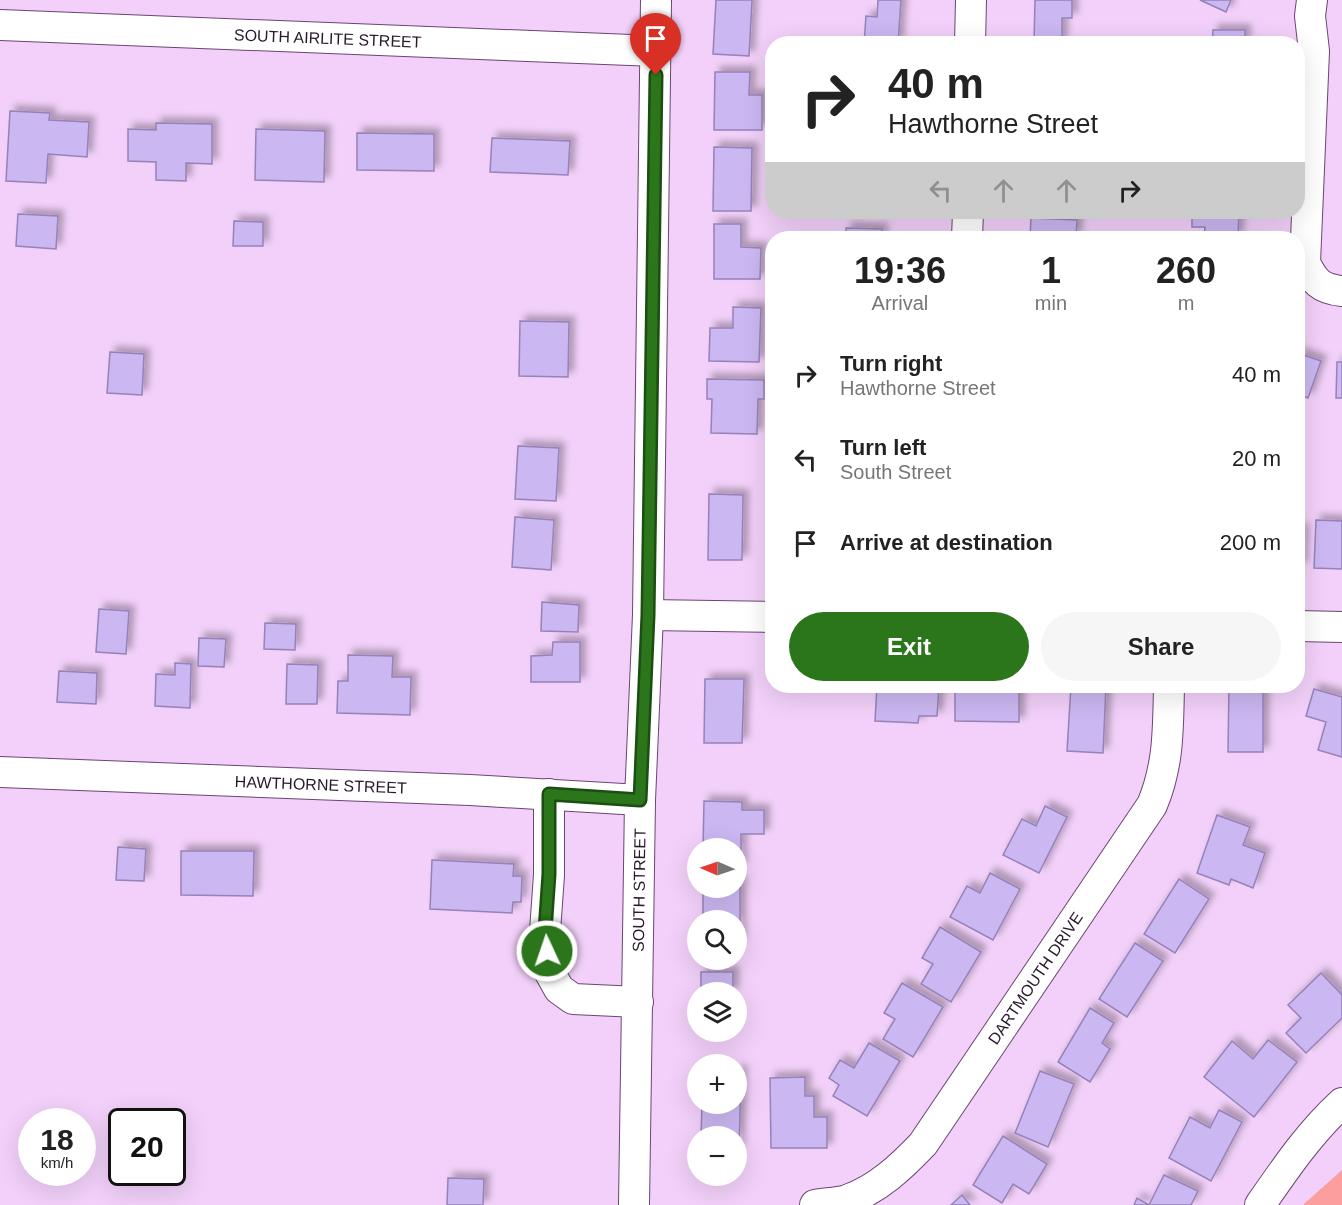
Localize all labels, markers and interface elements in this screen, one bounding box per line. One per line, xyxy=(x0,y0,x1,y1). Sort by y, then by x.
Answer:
pin xyxy=(630,13,681,75)
icon: arrive xyxy=(639,22,672,55)
street label: SOUTH AIRLITE STREET xyxy=(234,26,422,51)
icon: right xyxy=(789,60,867,138)
text: 40 m xyxy=(888,60,984,107)
text: Hawthorne Street xyxy=(888,109,1098,139)
icon: left xyxy=(924,174,957,207)
icon: ahead xyxy=(987,174,1020,207)
icon: ahead xyxy=(1050,174,1083,207)
icon: right xyxy=(1113,174,1146,207)
text: 19:36 xyxy=(854,250,946,291)
text: 1 xyxy=(1041,250,1061,291)
text: 260 xyxy=(1156,250,1216,291)
text: Arrival xyxy=(872,292,928,314)
text: min xyxy=(1035,292,1067,314)
text: m xyxy=(1178,292,1194,314)
text: Turn right xyxy=(840,351,942,376)
icon: right xyxy=(789,359,822,392)
text: 40 m xyxy=(1232,362,1281,387)
text: Hawthorne Street xyxy=(840,377,996,399)
text: Turn left xyxy=(840,435,926,460)
icon: left xyxy=(789,443,822,476)
text: 20 m xyxy=(1232,446,1281,471)
text: South Street xyxy=(840,461,951,483)
icon: arrive xyxy=(789,527,822,560)
text: Arrive at destination xyxy=(840,530,1053,555)
text: 200 m xyxy=(1220,530,1281,555)
button: Exit xyxy=(789,612,1029,681)
button: Share xyxy=(1041,612,1281,681)
street label: HAWTHORNE STREET xyxy=(235,773,407,797)
street label: SOUTH STREET xyxy=(630,828,649,952)
north arrow xyxy=(687,838,747,898)
map controls xyxy=(687,838,747,1186)
street label: DARTMOUTH DRIVE xyxy=(985,909,1086,1047)
button: search xyxy=(687,910,747,970)
position arrow xyxy=(515,919,579,983)
button: layers xyxy=(687,982,747,1042)
button: + xyxy=(687,1054,747,1114)
speed limit sign: 20 xyxy=(108,1108,186,1186)
text: 18 xyxy=(40,1123,74,1156)
button: − xyxy=(687,1126,747,1186)
text: km/h xyxy=(41,1154,73,1171)

